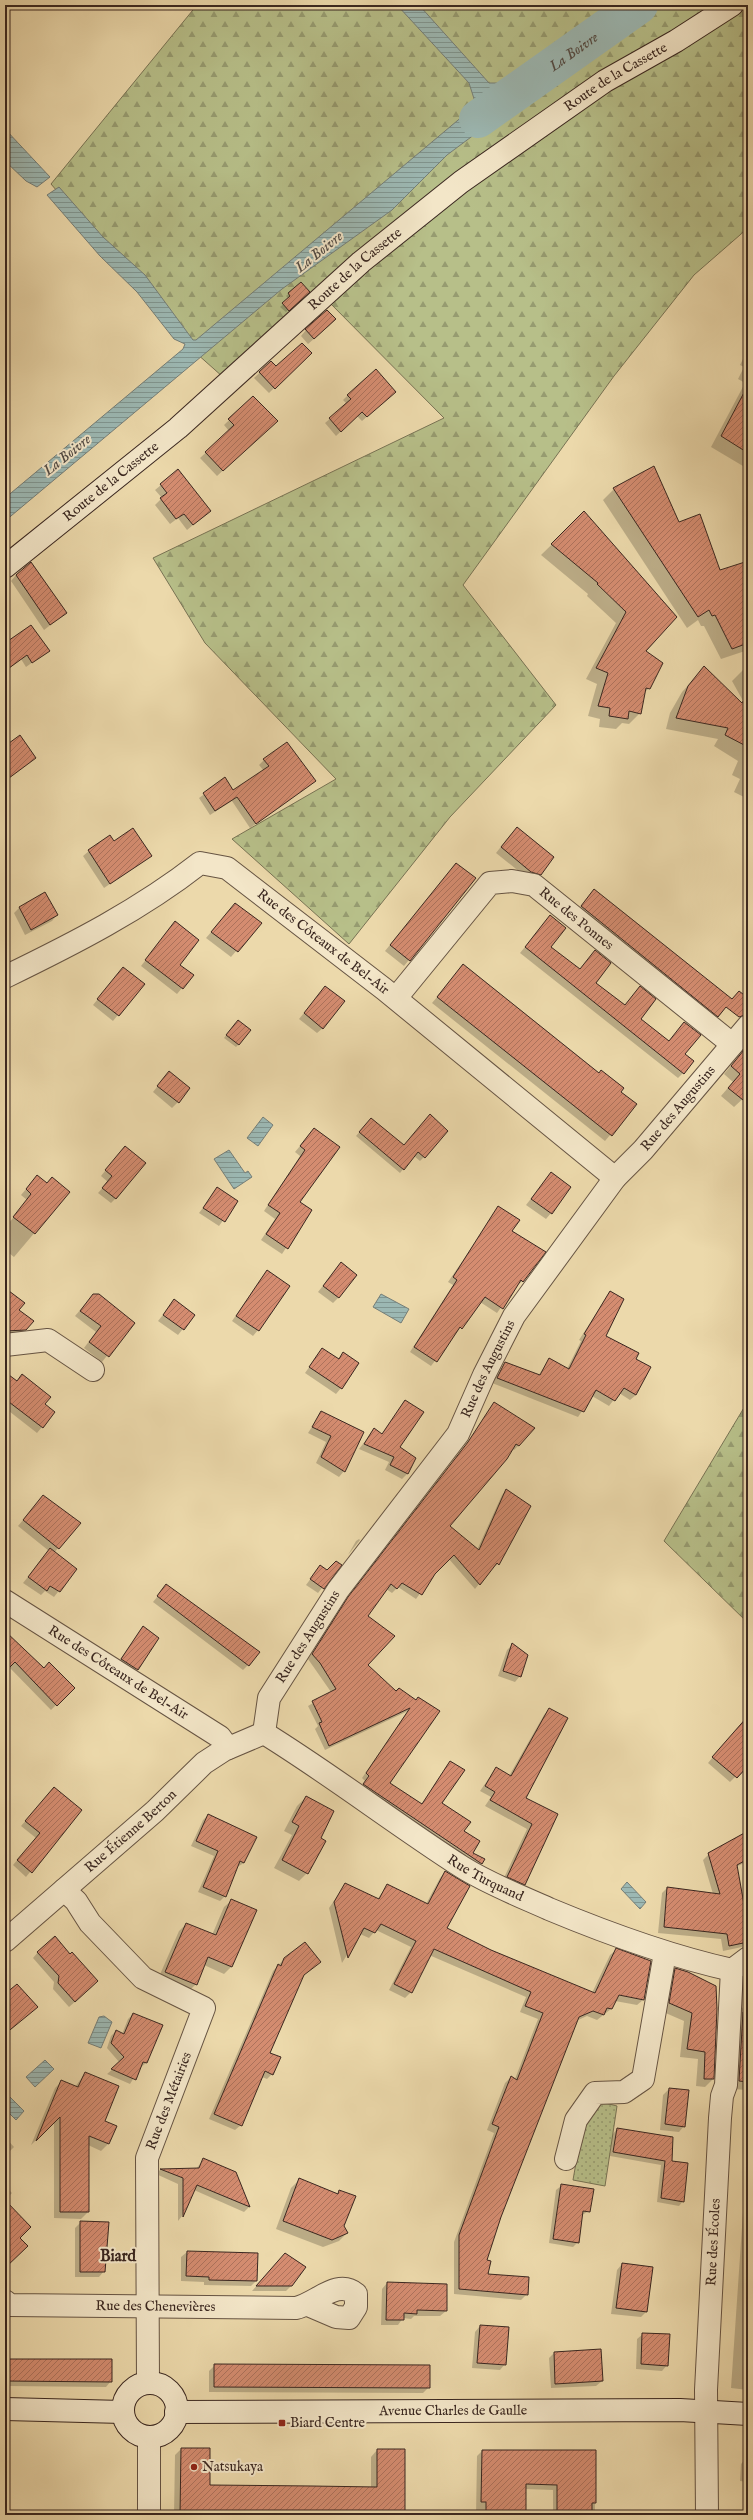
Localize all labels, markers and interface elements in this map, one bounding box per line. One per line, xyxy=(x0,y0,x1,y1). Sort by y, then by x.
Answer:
water label: La Boivre xyxy=(544,27,602,76)
street label: Route de la Cassette xyxy=(561,38,671,116)
street label: Route de la Cassette xyxy=(305,223,406,314)
water label: La Boivre xyxy=(291,227,347,278)
water label: La Boivre xyxy=(39,430,95,481)
street label: Route de la Cassette xyxy=(59,437,163,526)
street label: Rue des Ponnes xyxy=(535,883,617,954)
street label: Rue des Côteaux de Bel-Air xyxy=(253,885,393,999)
street label: Rue des Augustins xyxy=(637,1062,720,1155)
street label: Rue des Augustins xyxy=(457,1317,520,1421)
street label: Rue des Augustins xyxy=(272,1587,344,1687)
street label: Rue des Côteaux de Bel-Air xyxy=(45,1622,192,1724)
street label: Rue Étienne Berton xyxy=(81,1785,181,1877)
street label: Rue Turquand xyxy=(444,1851,527,1906)
street label: Rue des Métairies xyxy=(142,2049,196,2153)
street label: Rue des Écoles xyxy=(702,2198,725,2286)
district label: Biard xyxy=(100,2247,137,2267)
street label: Rue des Chenevières xyxy=(96,2297,216,2316)
street label: Avenue Charles de Gaulle xyxy=(378,2402,528,2420)
place label: Biard Centre xyxy=(290,2414,366,2432)
marker: Biard Centre xyxy=(277,2418,287,2428)
place label: Natsukaya xyxy=(202,2458,264,2476)
marker: Natsukaya xyxy=(189,2462,199,2472)

